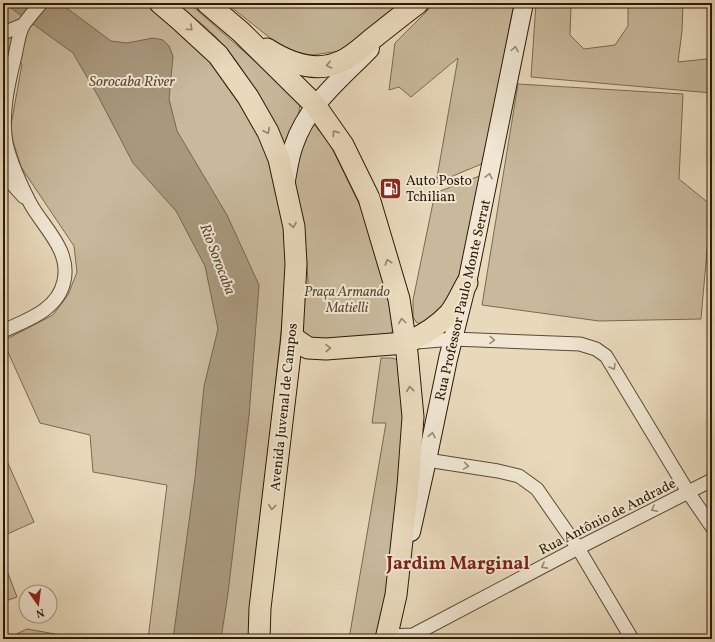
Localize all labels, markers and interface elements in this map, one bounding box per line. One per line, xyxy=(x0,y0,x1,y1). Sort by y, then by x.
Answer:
one-way arrow xyxy=(185,23,192,30)
one-way arrow xyxy=(510,45,519,52)
one-way arrow xyxy=(326,60,333,69)
water label: Sorocaba River xyxy=(89,72,175,93)
one-way arrow xyxy=(262,127,270,134)
one-way arrow xyxy=(333,131,340,138)
place label: Auto Posto Tchilian xyxy=(406,172,472,207)
one-way arrow xyxy=(485,173,493,179)
fuel station icon: Auto Posto Tchilian xyxy=(377,175,403,201)
street label: Rua Professor Paulo Monte Serrat xyxy=(431,198,496,403)
water label: Rio Sorocaba xyxy=(193,221,240,298)
one-way arrow xyxy=(289,222,297,228)
one-way arrow xyxy=(384,259,393,266)
park label: Praça Armando Matielli xyxy=(304,283,391,318)
one-way arrow xyxy=(398,318,407,324)
street label: Avenida Juvenal de Campos xyxy=(266,322,303,492)
one-way arrow xyxy=(489,336,495,345)
one-way arrow xyxy=(325,344,331,353)
one-way arrow xyxy=(608,363,615,370)
one-way arrow xyxy=(406,386,415,392)
one-way arrow xyxy=(428,431,436,438)
one-way arrow xyxy=(463,461,469,470)
street label: Rua Antônio de Andrade xyxy=(536,474,680,560)
one-way arrow xyxy=(268,504,277,510)
one-way arrow xyxy=(650,505,658,512)
district label: Jardim Marginal xyxy=(385,552,530,577)
one-way arrow xyxy=(540,561,548,569)
north arrow xyxy=(18,584,58,624)
text: N xyxy=(34,604,46,620)

